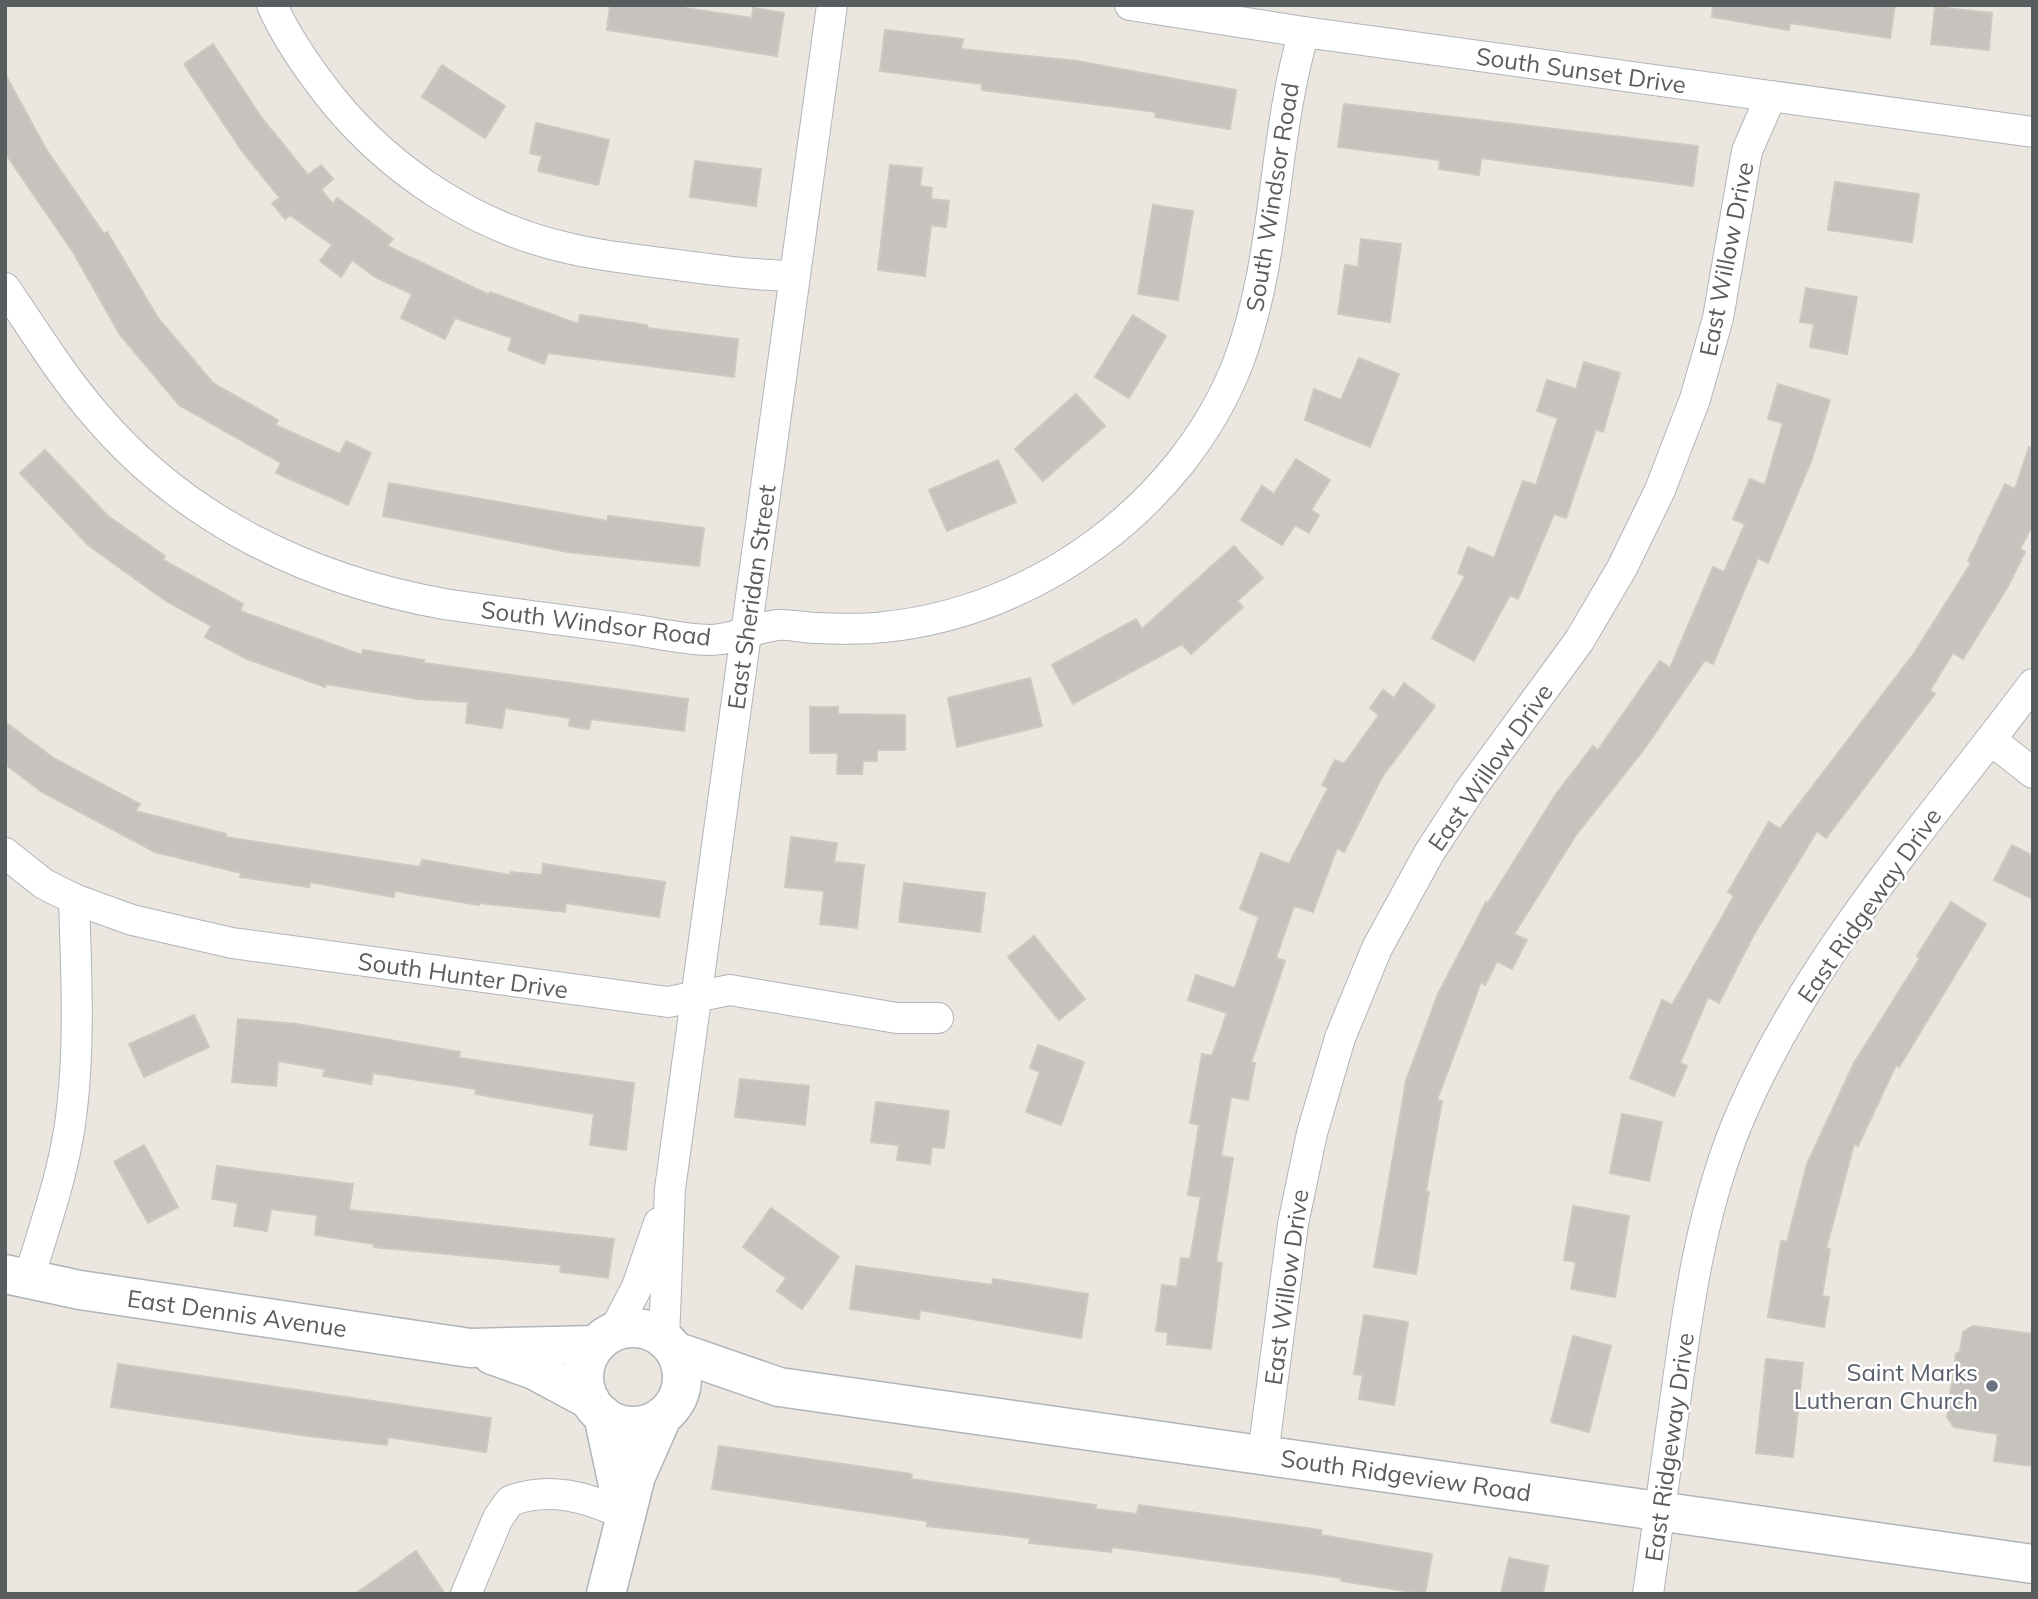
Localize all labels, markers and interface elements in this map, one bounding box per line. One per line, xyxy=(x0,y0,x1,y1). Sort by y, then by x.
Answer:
street label: South Sunset Drive xyxy=(1474,40,1688,100)
street label: South Windsor Road xyxy=(1239,80,1305,314)
street label: East Willow Drive xyxy=(1692,159,1760,359)
street label: East Sheridan Street xyxy=(720,483,782,711)
street label: South Windsor Road xyxy=(479,594,713,652)
street label: East Willow Drive xyxy=(1421,678,1559,856)
street label: East Ridgeway Drive xyxy=(1791,802,1947,1008)
street label: South Hunter Drive xyxy=(356,945,570,1005)
street label: East Willow Drive xyxy=(1257,1187,1315,1387)
street label: East Dennis Avenue xyxy=(125,1283,349,1343)
street label: East Ridgeway Drive xyxy=(1638,1331,1700,1563)
place label: Saint Marks Lutheran Church xyxy=(1794,1357,1978,1415)
marker: Saint Marks Lutheran Church xyxy=(1984,1378,2000,1394)
street label: South Ridgeview Road xyxy=(1279,1443,1533,1507)

